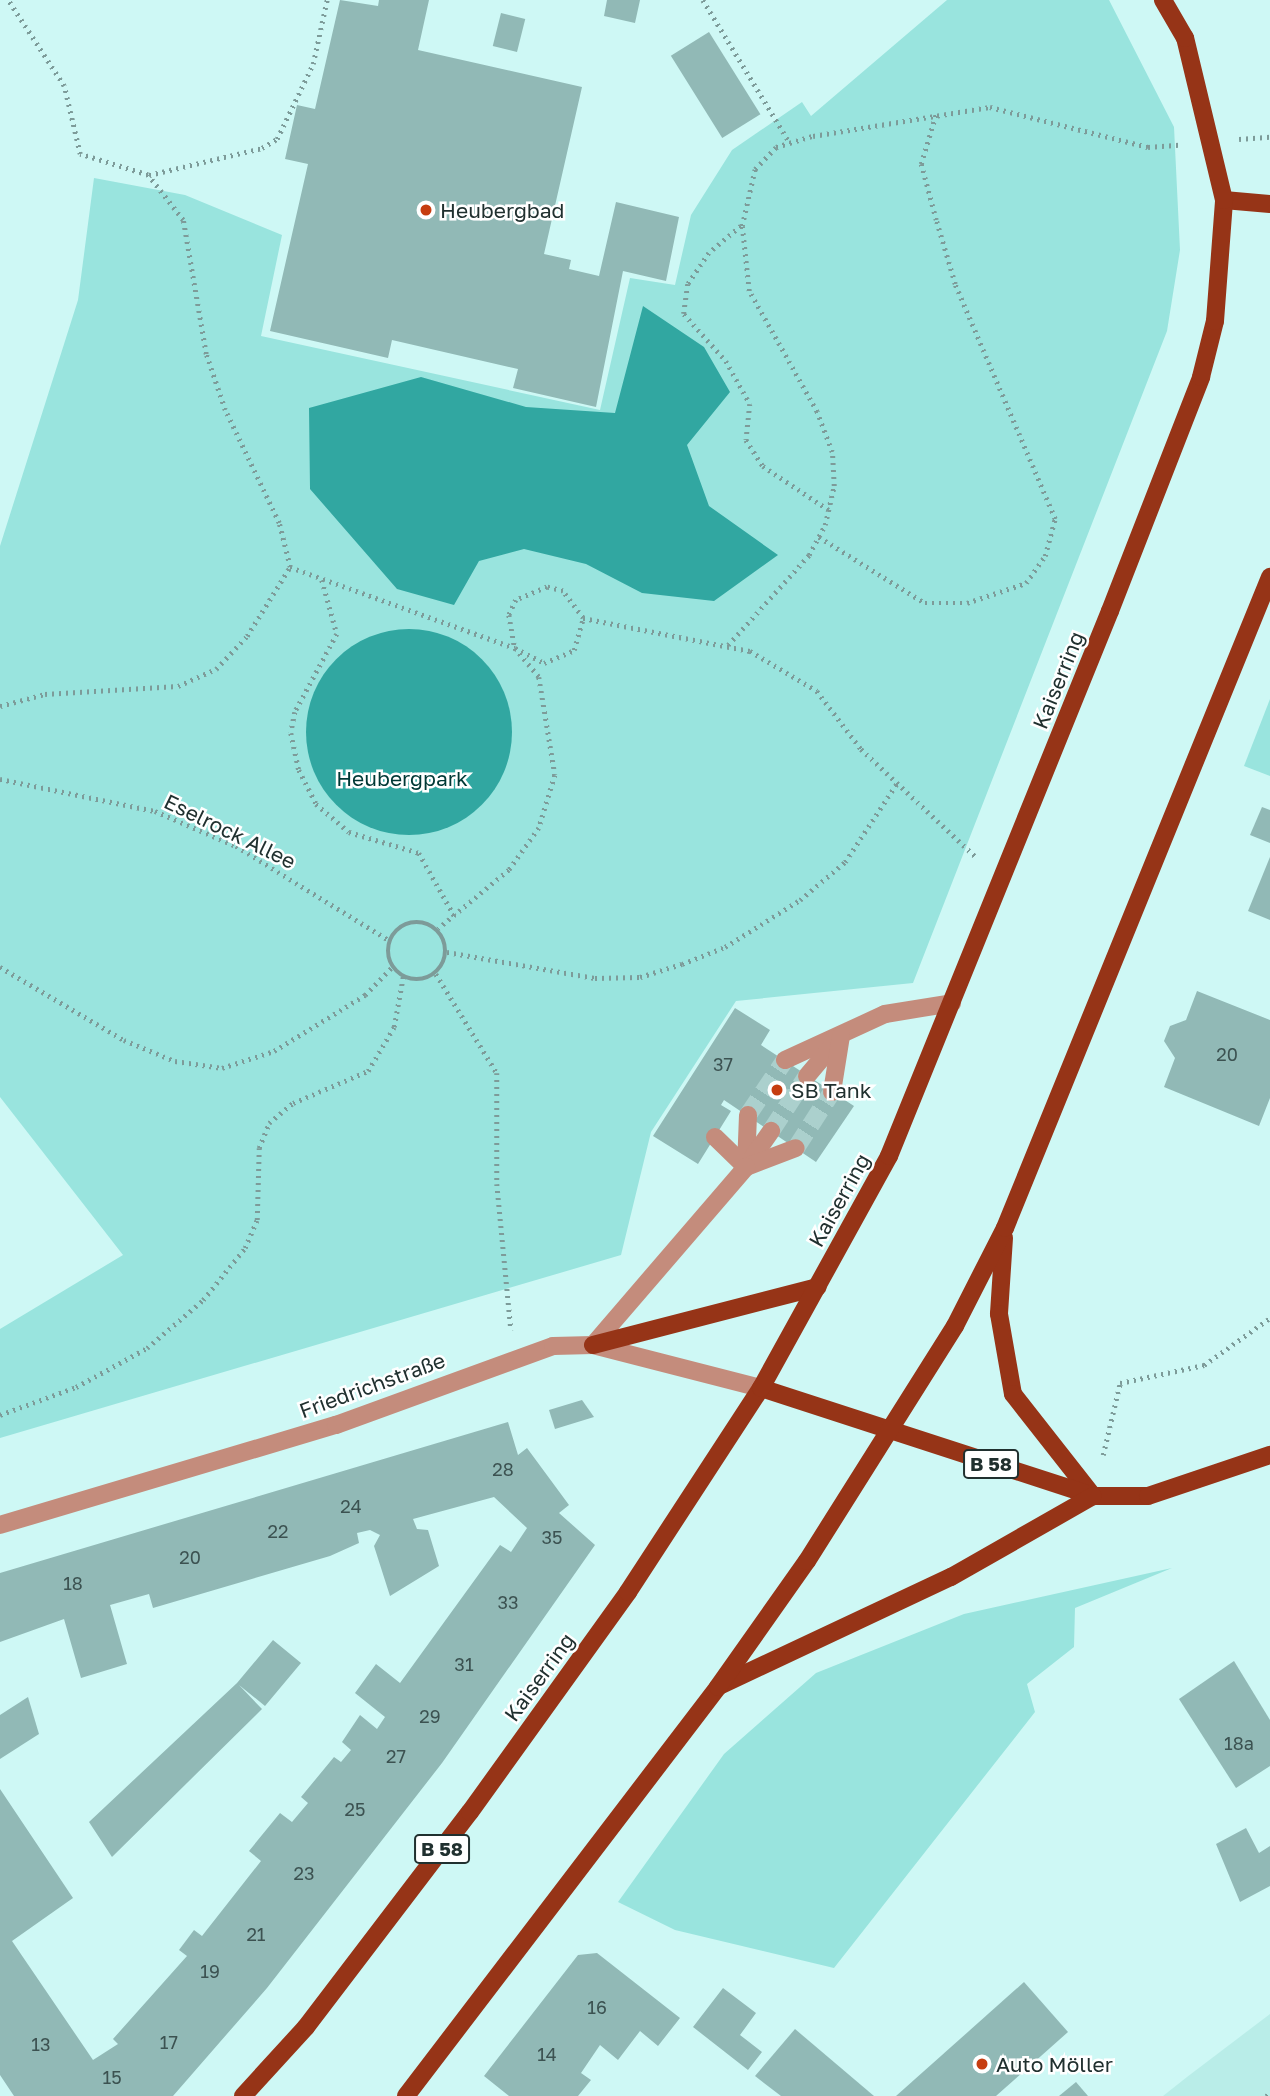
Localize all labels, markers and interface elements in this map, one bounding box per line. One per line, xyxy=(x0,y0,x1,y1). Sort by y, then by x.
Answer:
place label: Heubergbad xyxy=(440,197,565,223)
marker: Heubergbad xyxy=(418,202,434,218)
street label: Kaiserring xyxy=(1027,628,1089,732)
park label: Heubergpark xyxy=(336,765,468,791)
street label: Eselrock Allee xyxy=(160,788,300,874)
house number: 20 xyxy=(1216,1043,1238,1065)
house number: 37 xyxy=(713,1053,733,1075)
place label: SB Tank xyxy=(791,1077,872,1103)
marker: SB Tank xyxy=(769,1082,785,1098)
street label: Kaiserring xyxy=(803,1149,875,1251)
street label: Friedrichstraße xyxy=(296,1347,448,1423)
road number: B 58 xyxy=(963,1448,1019,1480)
house number: 28 xyxy=(492,1458,514,1480)
house number: 24 xyxy=(340,1495,362,1517)
house number: 22 xyxy=(268,1520,288,1542)
house number: 35 xyxy=(542,1526,562,1548)
house number: 20 xyxy=(179,1546,201,1568)
house number: 18 xyxy=(63,1572,83,1594)
house number: 33 xyxy=(497,1591,519,1613)
street label: Kaiserring xyxy=(499,1628,579,1726)
house number: 31 xyxy=(454,1653,474,1675)
house number: 29 xyxy=(419,1705,441,1727)
house number: 18a xyxy=(1224,1732,1254,1754)
house number: 27 xyxy=(386,1745,406,1767)
house number: 25 xyxy=(345,1798,365,1820)
road number: B 58 xyxy=(414,1834,470,1865)
house number: 23 xyxy=(294,1862,314,1884)
house number: 21 xyxy=(246,1923,266,1945)
house number: 19 xyxy=(200,1960,220,1982)
house number: 16 xyxy=(587,1996,607,2018)
house number: 17 xyxy=(160,2031,178,2053)
house number: 13 xyxy=(31,2033,51,2055)
house number: 14 xyxy=(537,2043,557,2065)
place label: Auto Möller xyxy=(996,2051,1113,2077)
marker: Auto Möller xyxy=(974,2056,990,2072)
house number: 15 xyxy=(102,2066,122,2088)

